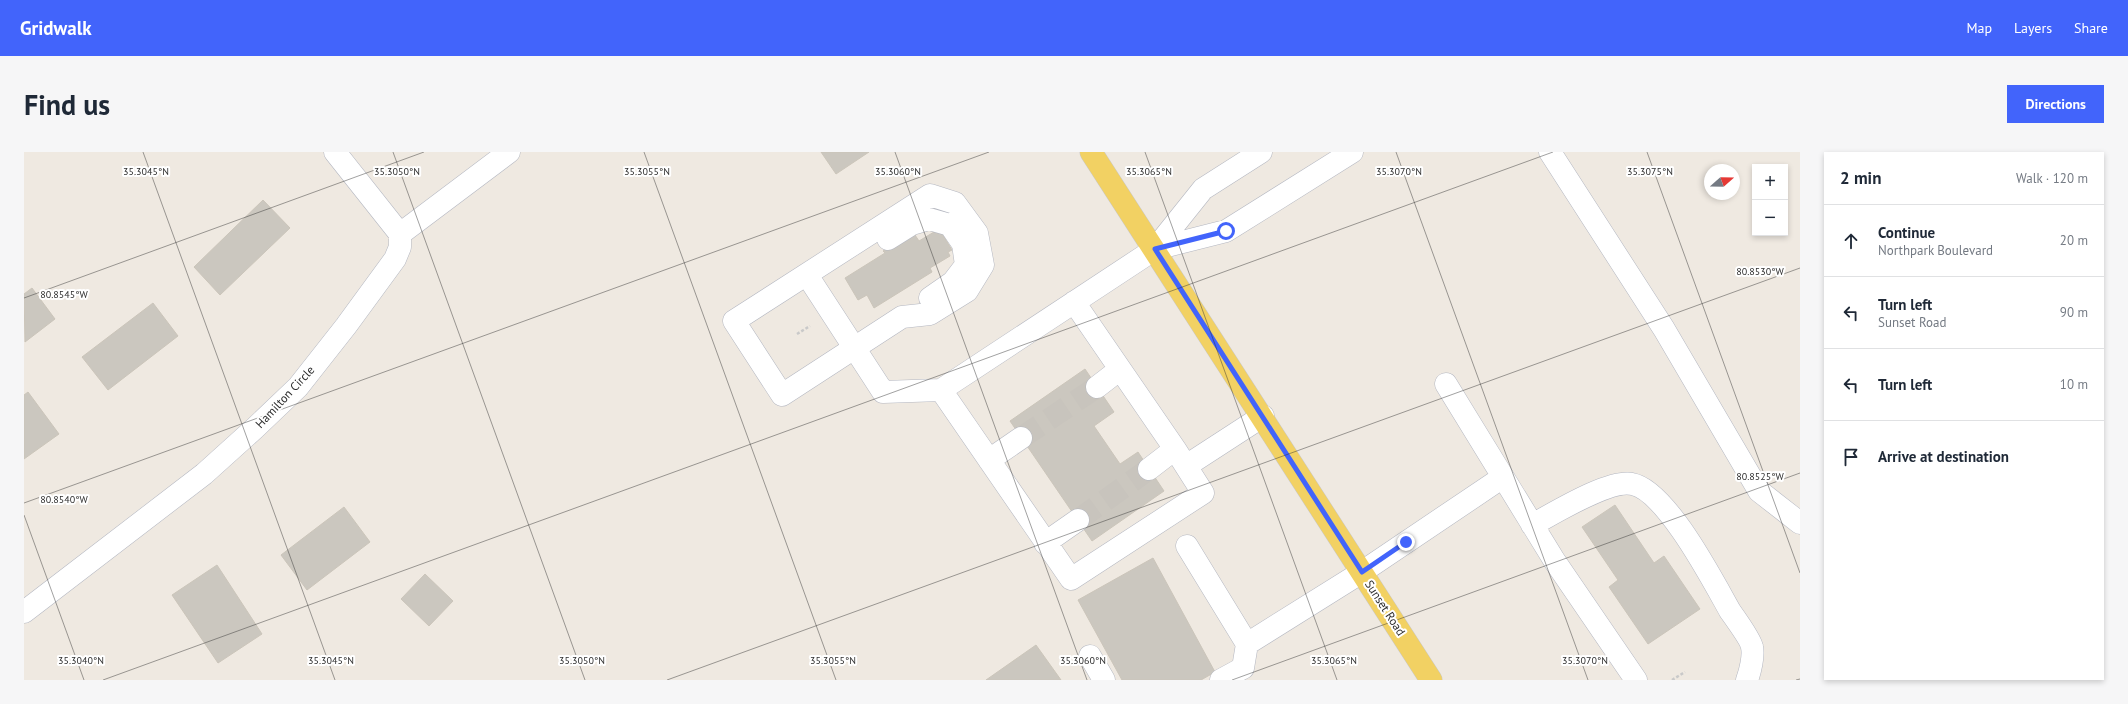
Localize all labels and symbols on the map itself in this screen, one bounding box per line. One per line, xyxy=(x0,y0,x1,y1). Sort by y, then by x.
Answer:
north arrow xyxy=(1704,164,1740,200)
text: 35.3045°N xyxy=(123,165,169,178)
text: 35.3050°N xyxy=(374,165,420,178)
text: 35.3055°N xyxy=(624,165,670,178)
text: 35.3060°N xyxy=(875,165,921,178)
text: 35.3065°N xyxy=(1126,165,1172,178)
text: 35.3070°N xyxy=(1376,165,1422,178)
text: 35.3075°N xyxy=(1627,165,1673,178)
route start xyxy=(1217,222,1235,240)
text: 80.8530°W xyxy=(1736,265,1784,278)
text: 80.8545°W xyxy=(40,288,88,301)
street label: Hamilton Circle xyxy=(252,362,317,431)
text: 80.8525°W xyxy=(1736,470,1784,483)
text: 80.8540°W xyxy=(40,493,88,506)
route end xyxy=(1397,533,1415,551)
street label: Sunset Road xyxy=(1362,577,1409,638)
text: 35.3040°N xyxy=(58,654,104,667)
text: 35.3045°N xyxy=(308,654,354,667)
text: 35.3050°N xyxy=(559,654,605,667)
text: 35.3055°N xyxy=(810,654,856,667)
text: 35.3060°N xyxy=(1060,654,1106,667)
text: 35.3065°N xyxy=(1311,654,1357,667)
text: 35.3070°N xyxy=(1562,654,1608,667)

